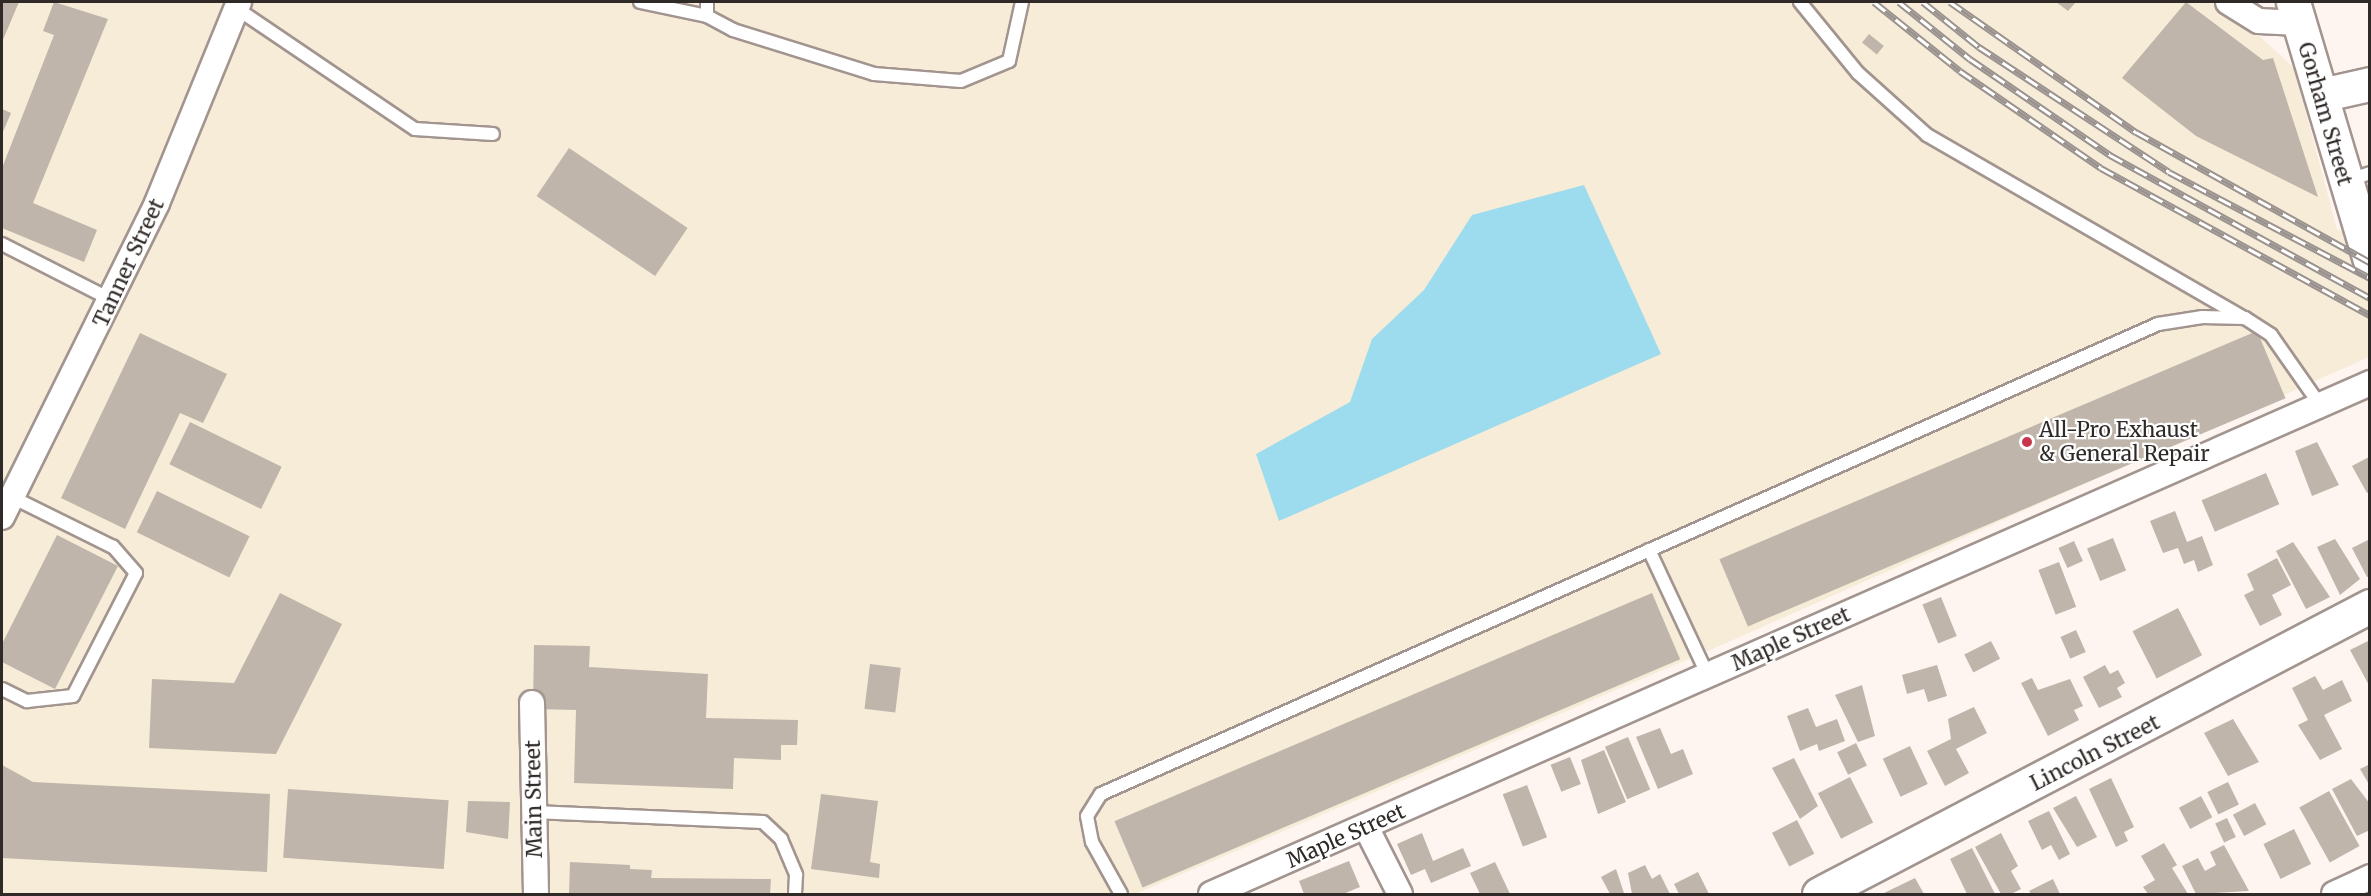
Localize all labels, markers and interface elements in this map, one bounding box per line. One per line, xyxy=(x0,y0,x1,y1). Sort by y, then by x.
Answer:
street label: Gorham Street xyxy=(2293,40,2357,188)
street label: Tanner Street xyxy=(88,195,170,331)
place label: All-Pro Exhaust & General Repair xyxy=(2039,417,2210,467)
marker: All-Pro Exhaust & General Repair xyxy=(2020,435,2034,449)
street label: Maple Street xyxy=(1728,602,1854,676)
street label: Lincoln Street xyxy=(2026,710,2164,796)
street label: Main Street xyxy=(520,740,548,858)
street label: Maple Street xyxy=(1283,799,1409,873)

